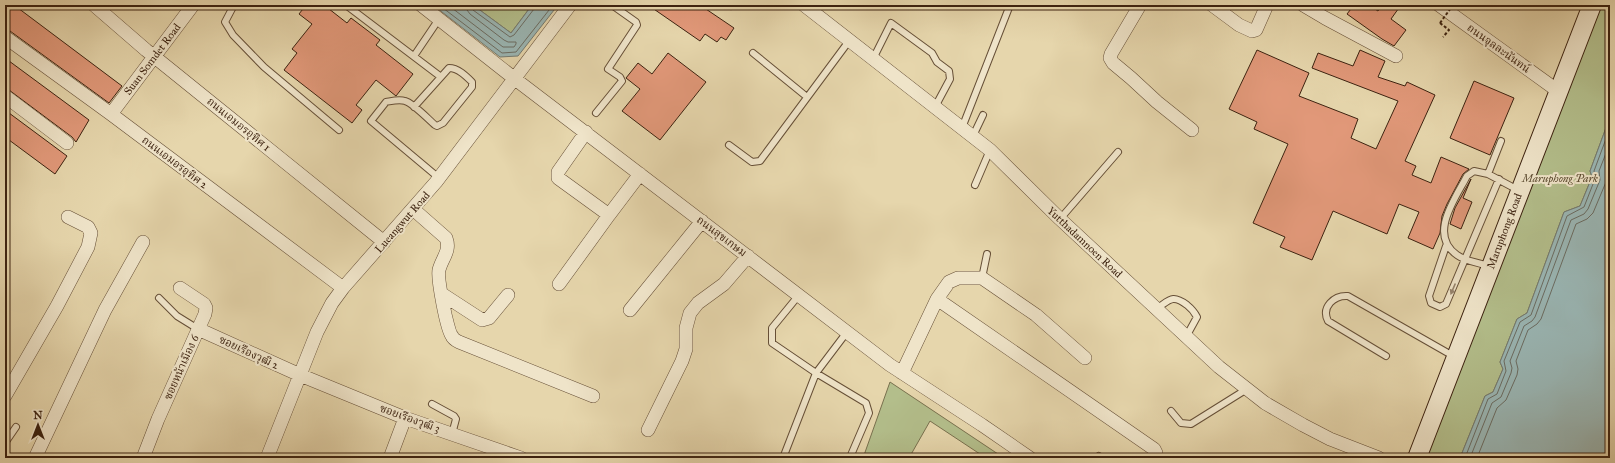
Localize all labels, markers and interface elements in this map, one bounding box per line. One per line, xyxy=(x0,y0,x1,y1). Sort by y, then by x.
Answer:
street label: Suan Somdet Road xyxy=(121,21,184,98)
street label: ถนนจุลละนันทน์ xyxy=(1464,21,1533,77)
street label: ถนนเอมอรอุทิศ 1 xyxy=(204,95,273,155)
street label: ถนนเอมอรอุทิศ 2 xyxy=(139,133,211,192)
park label: Maruphong Park xyxy=(1521,172,1598,186)
street label: Lueangwut Road xyxy=(372,189,433,256)
street label: Maruphong Road xyxy=(1484,191,1525,271)
street label: Yutthadamnoen Road xyxy=(1044,204,1125,281)
street label: ถนนสุขเกษม xyxy=(693,213,749,260)
one-way arrow xyxy=(1449,283,1456,295)
street label: ซอยหน้าเมือง 6 xyxy=(161,332,202,402)
street label: ซอยเรืองวุฒิ 2 xyxy=(216,333,281,373)
street label: ซอยเรืองวุฒิ 3 xyxy=(378,402,442,436)
north arrow xyxy=(18,405,58,445)
text: N xyxy=(33,409,43,422)

